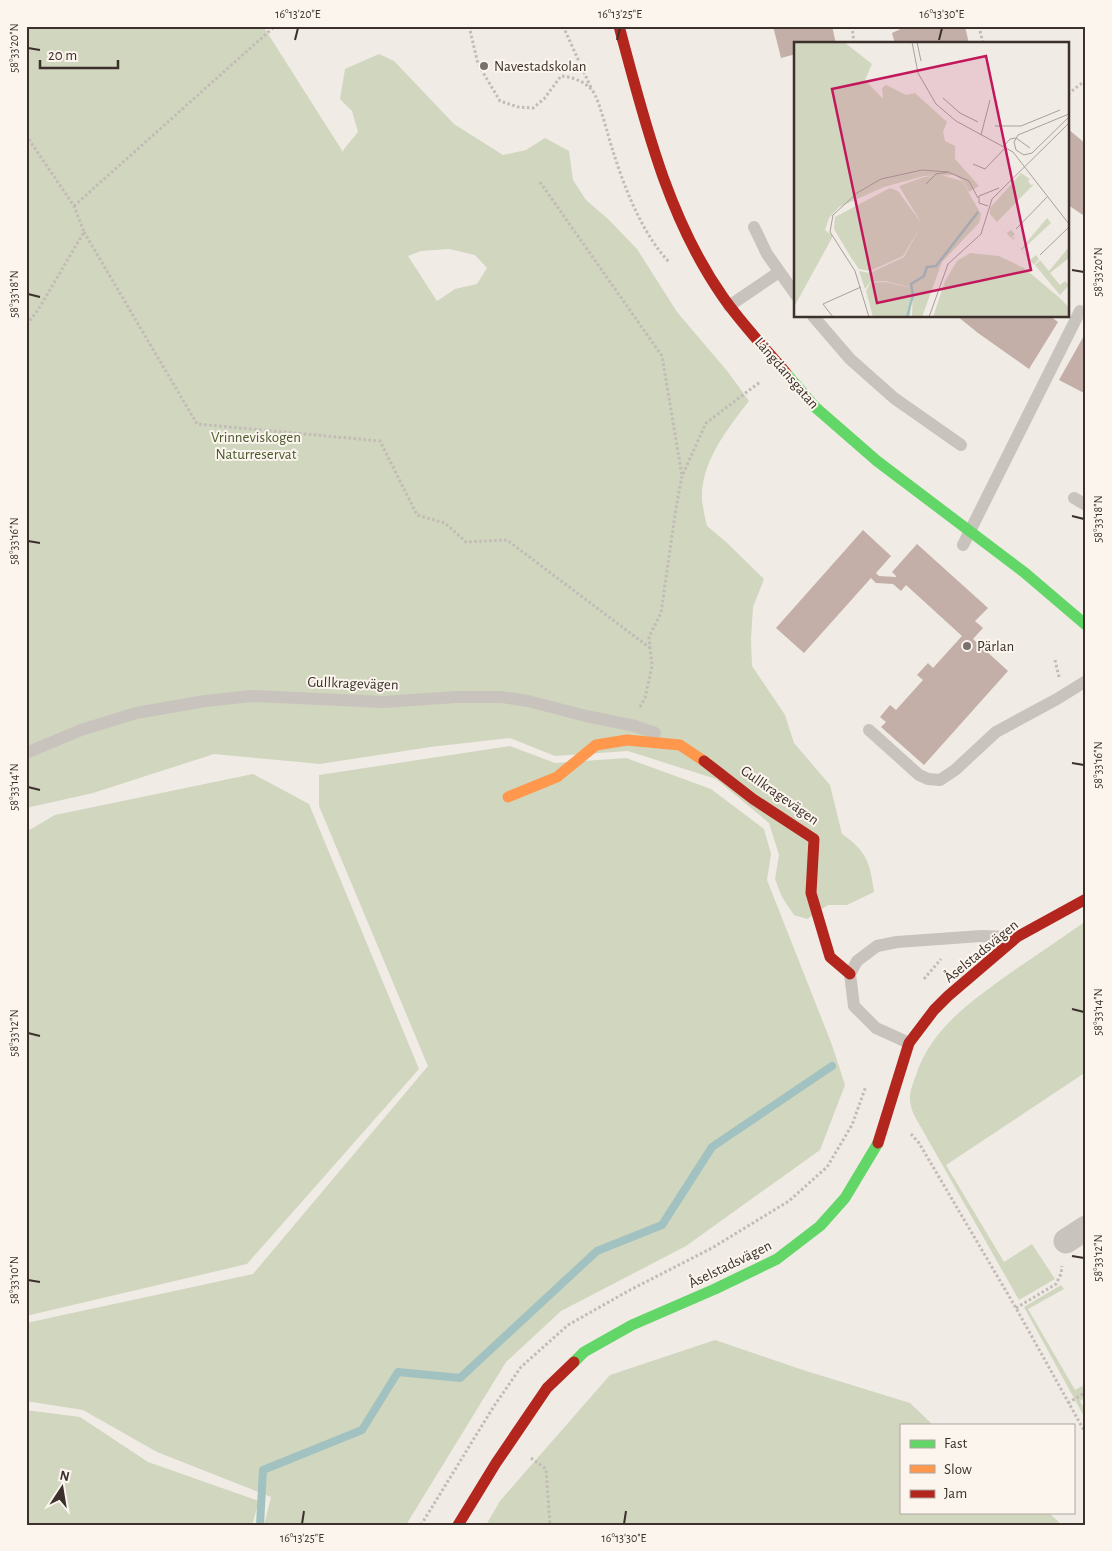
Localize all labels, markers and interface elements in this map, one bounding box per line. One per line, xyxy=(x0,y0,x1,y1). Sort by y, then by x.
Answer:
text: 16°13'20"E xyxy=(275,8,321,20)
text: 16°13'25"E xyxy=(598,8,642,20)
text: 16°13'30"E xyxy=(920,8,965,20)
text: 58°33'20"N xyxy=(8,23,20,73)
scale bar xyxy=(40,38,118,70)
inset map xyxy=(794,42,1070,318)
text: 20 m xyxy=(48,48,77,63)
place label: Navestadskolan xyxy=(494,59,587,74)
marker: Navestadskolan xyxy=(478,60,490,72)
text: 58°33'20"N xyxy=(1092,247,1104,297)
text: 58°33'18"N xyxy=(8,270,20,318)
street label: Långdansgatan xyxy=(752,335,822,412)
park label: Vrinneviskogen Naturreservat xyxy=(211,430,301,462)
text: 58°33'18"N xyxy=(1092,495,1104,543)
text: 58°33'16"N xyxy=(8,517,20,565)
place label: Pärlan xyxy=(977,639,1014,654)
marker: Pärlan xyxy=(961,640,973,652)
street label: Gullkragevägen xyxy=(307,674,399,693)
text: 58°33'16"N xyxy=(1092,741,1104,789)
text: 58°33'14"N xyxy=(8,763,20,811)
street label: Gullkragevägen xyxy=(738,763,821,828)
street label: Åselstadsvägen xyxy=(941,916,1021,986)
text: 58°33'14"N xyxy=(1092,988,1104,1036)
text: 58°33'12"N xyxy=(8,1009,20,1057)
text: 58°33'12"N xyxy=(1092,1234,1104,1282)
street label: Åselstadsvägen xyxy=(686,1237,774,1291)
text: 58°33'10"N xyxy=(8,1256,20,1304)
legend xyxy=(900,1424,1074,1514)
text: Fast xyxy=(944,1436,968,1451)
text: Slow xyxy=(944,1462,972,1477)
north arrow xyxy=(38,1464,88,1514)
text: N xyxy=(58,1468,71,1484)
text: Jam xyxy=(944,1486,967,1501)
text: 16°13'25"E xyxy=(280,1532,324,1544)
text: 16°13'30"E xyxy=(602,1532,647,1544)

